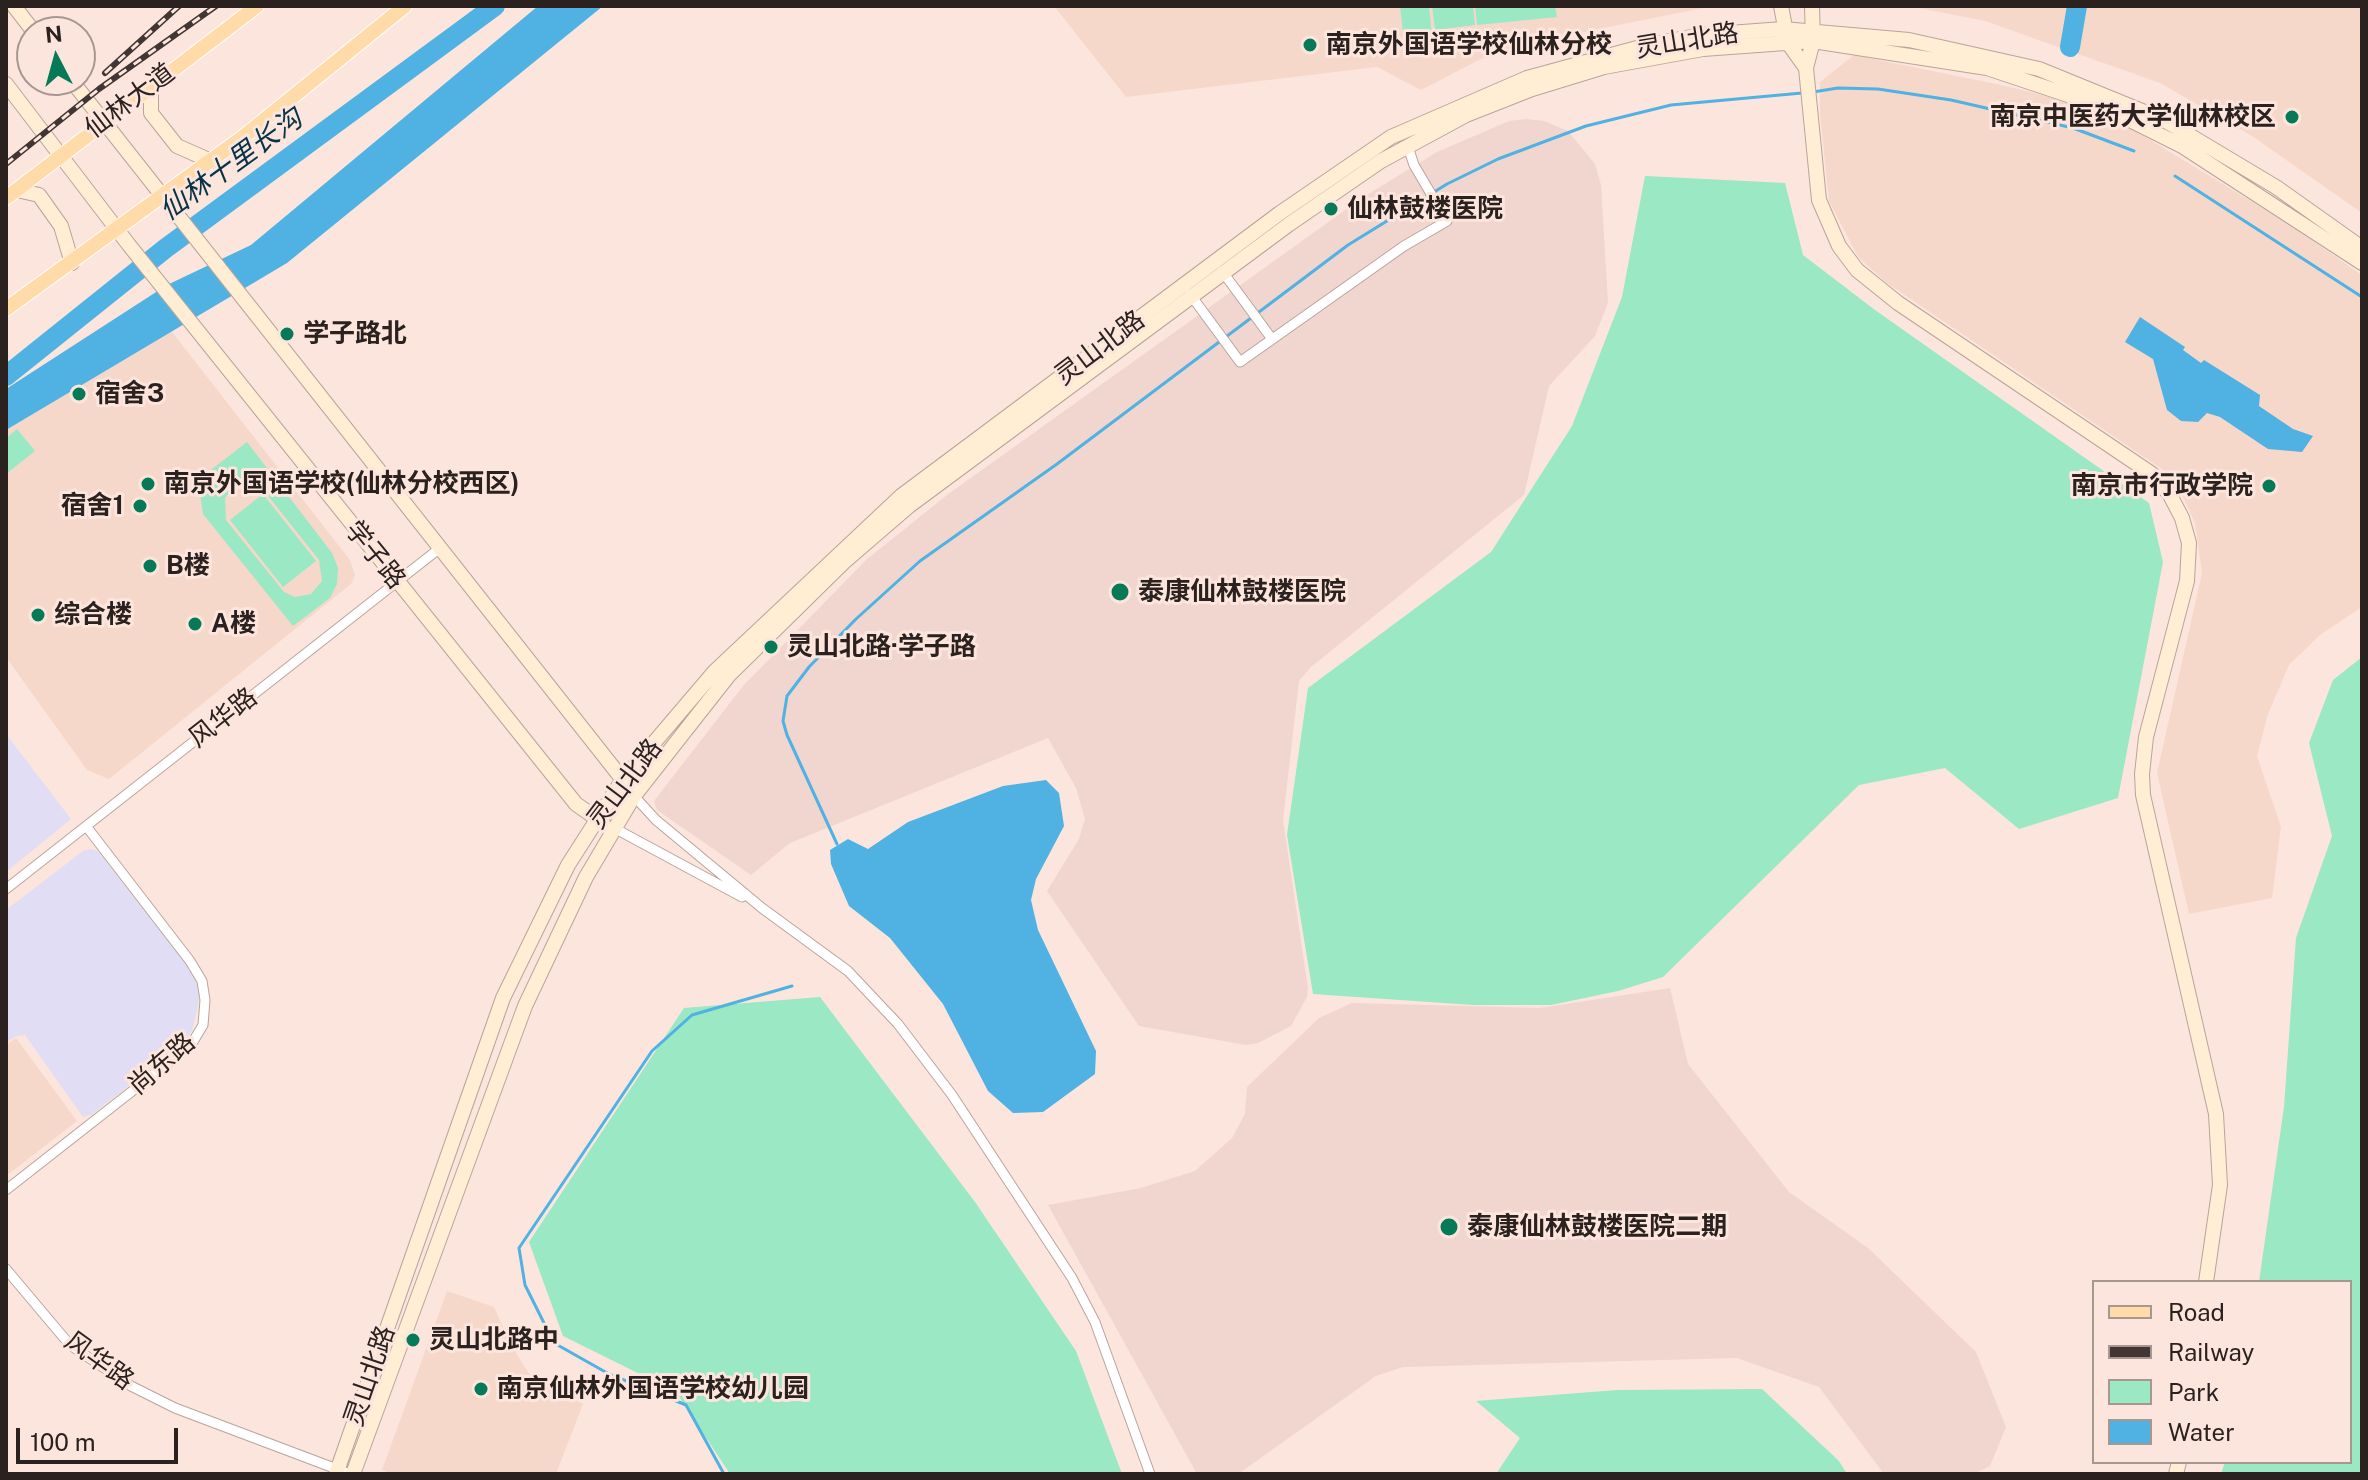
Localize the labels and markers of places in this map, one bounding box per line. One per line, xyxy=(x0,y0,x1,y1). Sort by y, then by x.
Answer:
place label: 南京外国语学校仙林分校 xyxy=(1326,29,1612,61)
marker: 南京外国语学校仙林分校 xyxy=(1301,36,1319,54)
place label: 南京中医药大学仙林校区 xyxy=(1990,101,2276,133)
marker: 南京中医药大学仙林校区 xyxy=(2283,108,2301,126)
place label: 仙林鼓楼医院 xyxy=(1347,193,1503,225)
marker: 仙林鼓楼医院 xyxy=(1322,200,1340,218)
place label: 学子路北 xyxy=(303,318,407,350)
marker: 学子路北 xyxy=(278,325,296,343)
place label: 宿舍3 xyxy=(95,378,164,410)
marker: 宿舍3 xyxy=(70,385,88,403)
place label: 南京外国语学校(仙林分校西区) xyxy=(164,468,519,500)
place label: 南京市行政学院 xyxy=(2071,470,2253,502)
marker: 南京外国语学校(仙林分校西区) xyxy=(139,475,157,493)
marker: 南京市行政学院 xyxy=(2260,477,2278,495)
place label: 宿舍1 xyxy=(61,490,124,522)
marker: 宿舍1 xyxy=(131,497,149,515)
place label: B楼 xyxy=(166,550,210,582)
marker: B楼 xyxy=(141,557,159,575)
place label: 泰康仙林鼓楼医院 xyxy=(1138,576,1346,608)
marker: 泰康仙林鼓楼医院 xyxy=(1109,581,1131,603)
place label: 综合楼 xyxy=(54,599,132,631)
marker: 综合楼 xyxy=(29,606,47,624)
place label: A楼 xyxy=(211,608,256,640)
marker: A楼 xyxy=(186,615,204,633)
place label: 灵山北路·学子路 xyxy=(787,631,976,663)
marker: 灵山北路·学子路 xyxy=(762,638,780,656)
place label: 泰康仙林鼓楼医院二期 xyxy=(1467,1211,1727,1243)
marker: 泰康仙林鼓楼医院二期 xyxy=(1438,1216,1460,1238)
place label: 灵山北路中 xyxy=(429,1324,559,1356)
marker: 灵山北路中 xyxy=(404,1331,422,1349)
place label: 南京仙林外国语学校幼儿园 xyxy=(497,1373,809,1405)
marker: 南京仙林外国语学校幼儿园 xyxy=(472,1380,490,1398)

